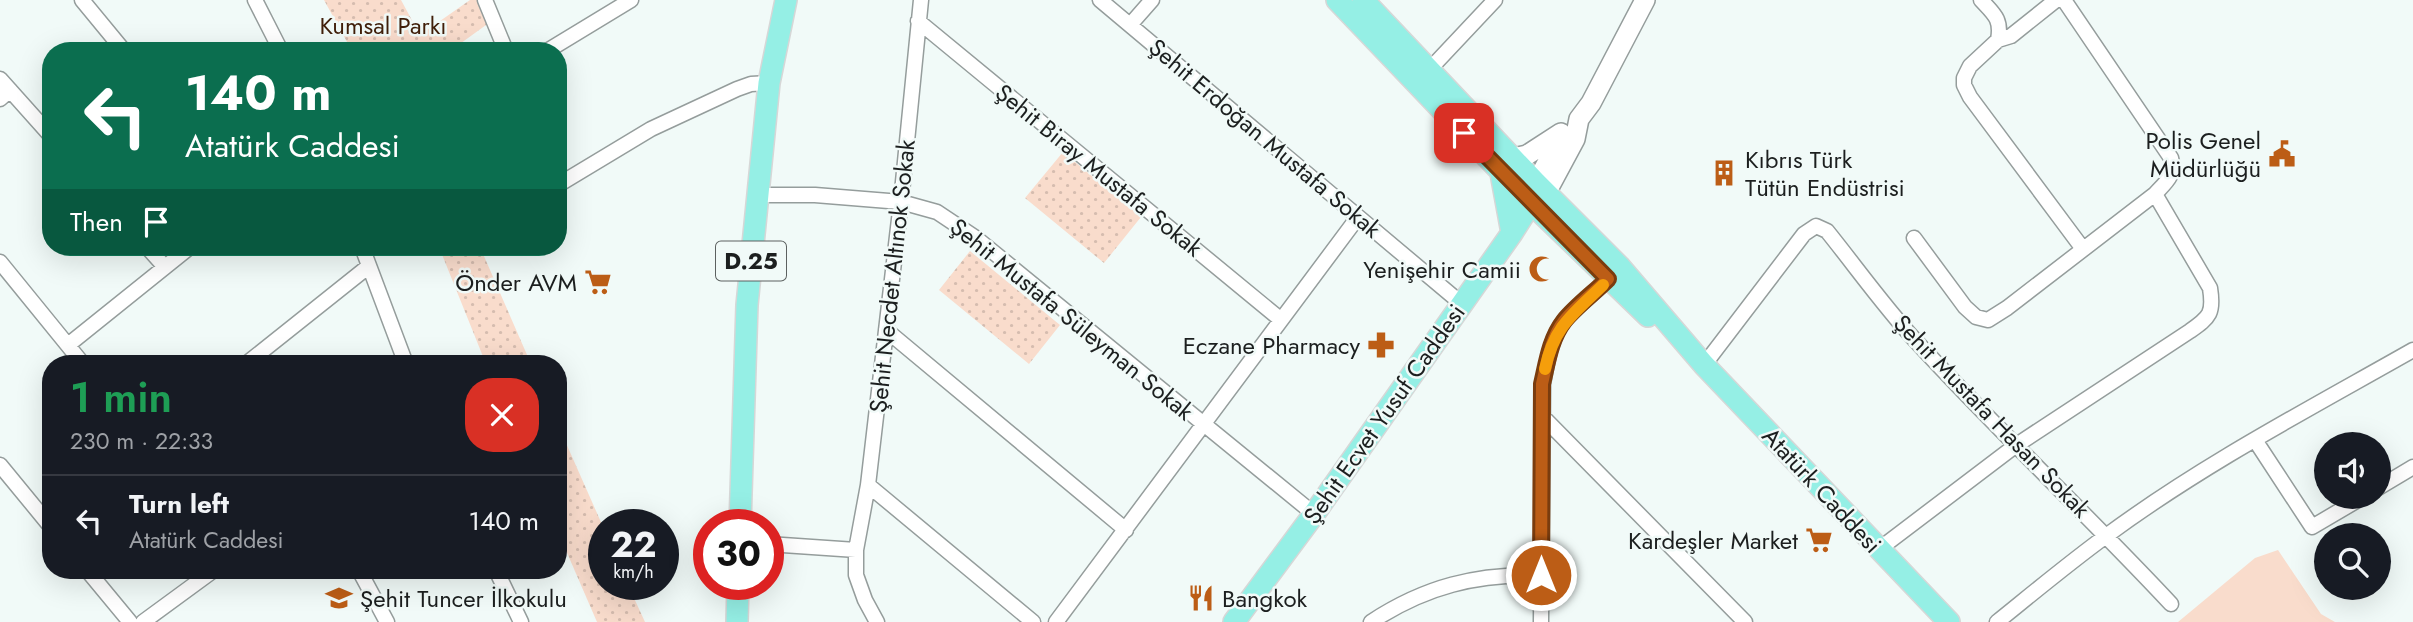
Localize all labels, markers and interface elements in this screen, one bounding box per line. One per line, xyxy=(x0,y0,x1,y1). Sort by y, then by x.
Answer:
park label: Kumsal Parkı xyxy=(319,8,447,43)
street label: Şehit Erdoğan Mustafa Sokak xyxy=(1141,30,1389,246)
text: 140 m xyxy=(185,58,331,128)
icon: left xyxy=(70,70,161,161)
street label: Şehit Biray Mustafa Sokak xyxy=(988,75,1211,265)
pin xyxy=(1434,103,1494,163)
icon: arrive xyxy=(1445,114,1483,152)
text: Atatürk Caddesi xyxy=(185,123,400,169)
place label: Polis Genel Müdürlüğü xyxy=(2145,123,2261,186)
street label: Şehit Necdet Altınok Sokak xyxy=(860,137,924,414)
public building icon: Polis Genel Müdürlüğü xyxy=(2267,139,2297,169)
place label: Kıbrıs Türk Tütün Endüstrisi xyxy=(1745,142,1905,205)
building icon: Kıbrıs Türk Tütün Endüstrisi xyxy=(1709,158,1739,188)
text: Then xyxy=(70,203,123,241)
icon: arrive xyxy=(137,203,175,241)
street label: Şehit Mustafa Süleyman Sokak xyxy=(943,210,1202,429)
road number: D.25 xyxy=(716,242,786,280)
place label: Yenişehir Camii xyxy=(1363,252,1521,287)
mosque icon: Yenişehir Camii xyxy=(1527,254,1557,284)
place label: Önder AVM xyxy=(455,265,577,300)
supermarket icon: Önder AVM xyxy=(583,267,613,297)
street label: Şehit Ecvet Yusuf Caddesi xyxy=(1295,297,1473,531)
street label: Şehit Mustafa Hasan Sokak xyxy=(1885,307,2099,526)
place label: Eczane Pharmacy xyxy=(1183,328,1360,363)
pharmacy icon: Eczane Pharmacy xyxy=(1366,330,1396,360)
text: 1 min xyxy=(70,367,172,428)
button: close xyxy=(465,378,539,452)
street label: Atatürk Caddesi xyxy=(1754,419,1890,561)
text: 230 m · 22:33 xyxy=(70,424,213,458)
map controls xyxy=(2314,432,2391,600)
button: sound xyxy=(2314,432,2391,509)
text: Turn left xyxy=(129,485,229,523)
icon: left xyxy=(70,502,108,540)
text: 140 m xyxy=(468,502,539,540)
speed limit sign: 30 xyxy=(693,509,784,600)
text: 22 xyxy=(611,520,656,570)
text: Atatürk Caddesi xyxy=(129,523,283,557)
place label: Kardeşler Market xyxy=(1628,523,1798,558)
button: search xyxy=(2314,523,2391,600)
supermarket icon: Kardeşler Market xyxy=(1804,525,1834,555)
position arrow xyxy=(1504,538,1578,612)
text: km/h xyxy=(613,559,654,585)
place label: Şehit Tuncer İlkokulu xyxy=(360,581,567,616)
place label: Bangkok xyxy=(1222,581,1308,616)
school or university icon: Şehit Tuncer İlkokulu xyxy=(324,583,354,613)
restaurant icon: Bangkok xyxy=(1186,583,1216,613)

